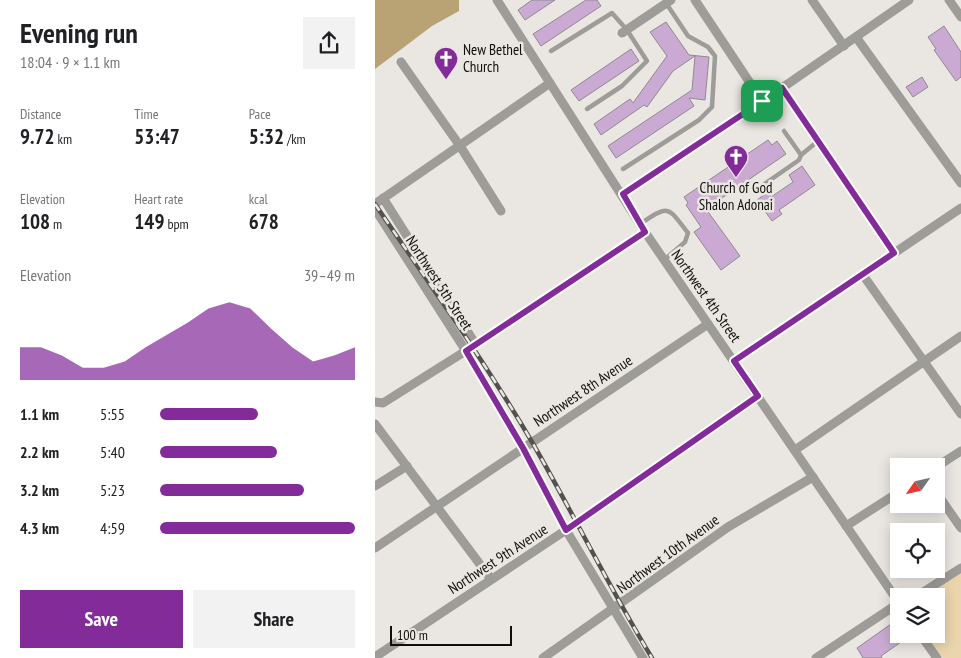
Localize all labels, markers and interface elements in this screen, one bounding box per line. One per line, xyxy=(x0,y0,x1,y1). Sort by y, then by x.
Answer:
text: Evening run xyxy=(20,14,138,51)
button: share xyxy=(303,17,355,69)
place label: New Bethel Church xyxy=(463,40,523,76)
church icon: New Bethel Church xyxy=(433,46,459,80)
text: 18:04 · 9 × 1.1 km xyxy=(20,52,120,72)
pin xyxy=(741,80,783,122)
icon: arrive xyxy=(748,87,776,115)
text: Distance xyxy=(20,105,61,123)
text: Time xyxy=(134,105,159,123)
text: Pace xyxy=(249,105,271,123)
text: 9.72 xyxy=(20,123,55,150)
text: 53:47 xyxy=(134,123,180,150)
text: 5:32 xyxy=(249,123,284,150)
text: km xyxy=(55,130,72,148)
text: /km xyxy=(284,130,306,148)
church icon: Church of God Shalon Adonai xyxy=(723,144,749,178)
place label: Church of God Shalon Adonai xyxy=(699,178,773,214)
text: Elevation xyxy=(20,190,65,208)
text: Heart rate xyxy=(134,190,183,208)
text: kcal xyxy=(249,190,268,208)
text: 108 xyxy=(20,208,50,235)
text: 149 xyxy=(134,208,164,235)
text: 678 xyxy=(249,208,279,235)
text: m xyxy=(50,215,62,233)
text: bpm xyxy=(164,215,189,233)
street label: Northwest 5th Street xyxy=(402,232,477,334)
street label: Northwest 4th Street xyxy=(667,246,745,346)
text: Elevation xyxy=(20,265,71,285)
text: 39–49 m xyxy=(304,265,355,285)
street label: Northwest 8th Avenue xyxy=(530,350,636,431)
text: 1.1 km xyxy=(20,404,59,424)
text: 5:55 xyxy=(100,404,125,424)
text: 2.2 km xyxy=(20,442,59,462)
text: 5:40 xyxy=(100,442,125,462)
north arrow xyxy=(890,458,945,512)
map controls xyxy=(890,458,945,643)
text: 3.2 km xyxy=(20,480,59,500)
text: 5:23 xyxy=(100,480,125,500)
street label: Northwest 10th Avenue xyxy=(613,510,723,597)
text: 4.3 km xyxy=(20,518,59,538)
text: 4:59 xyxy=(100,518,125,538)
street label: Northwest 9th Avenue xyxy=(444,519,551,598)
button: locate xyxy=(890,523,945,578)
button: layers xyxy=(890,588,945,643)
button: Save xyxy=(20,590,183,648)
button: Share xyxy=(193,590,355,648)
scale bar xyxy=(390,623,513,646)
text: 100 m xyxy=(397,626,428,644)

